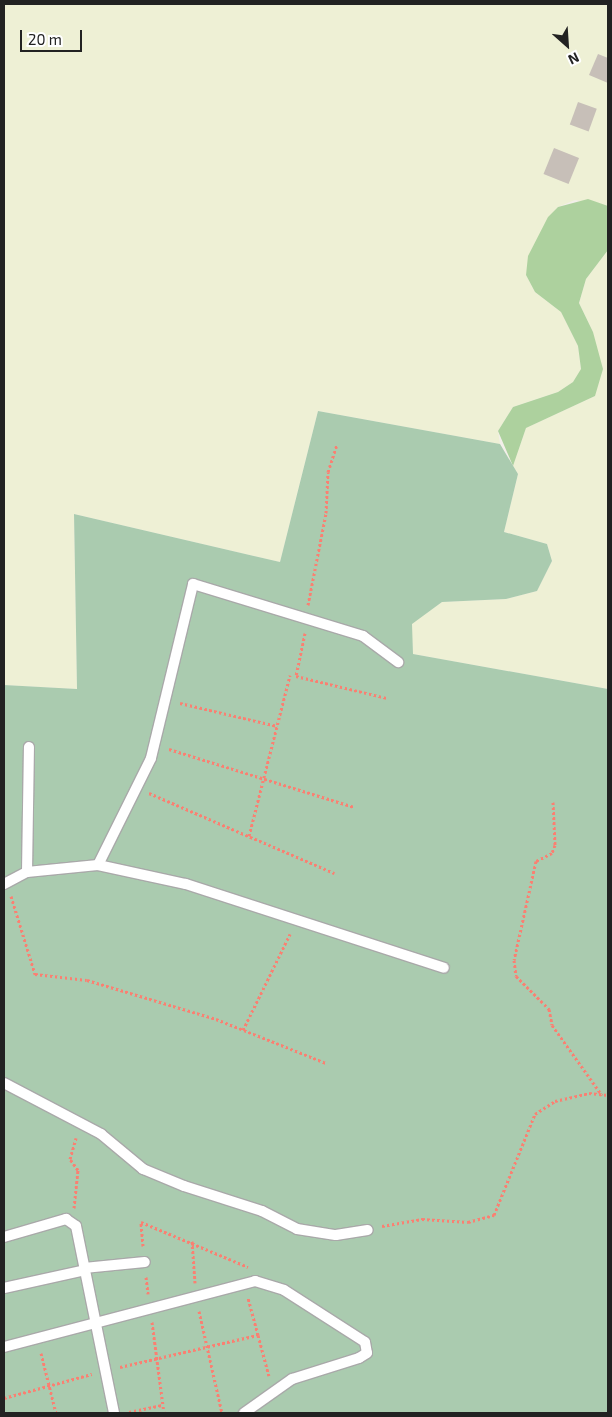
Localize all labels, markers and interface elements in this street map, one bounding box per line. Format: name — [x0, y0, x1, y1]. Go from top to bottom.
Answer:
scale bar — [22, 20, 85, 52]
north arrow — [542, 20, 592, 70]
text: 20 m — [28, 30, 62, 48]
text: N — [566, 49, 582, 69]

